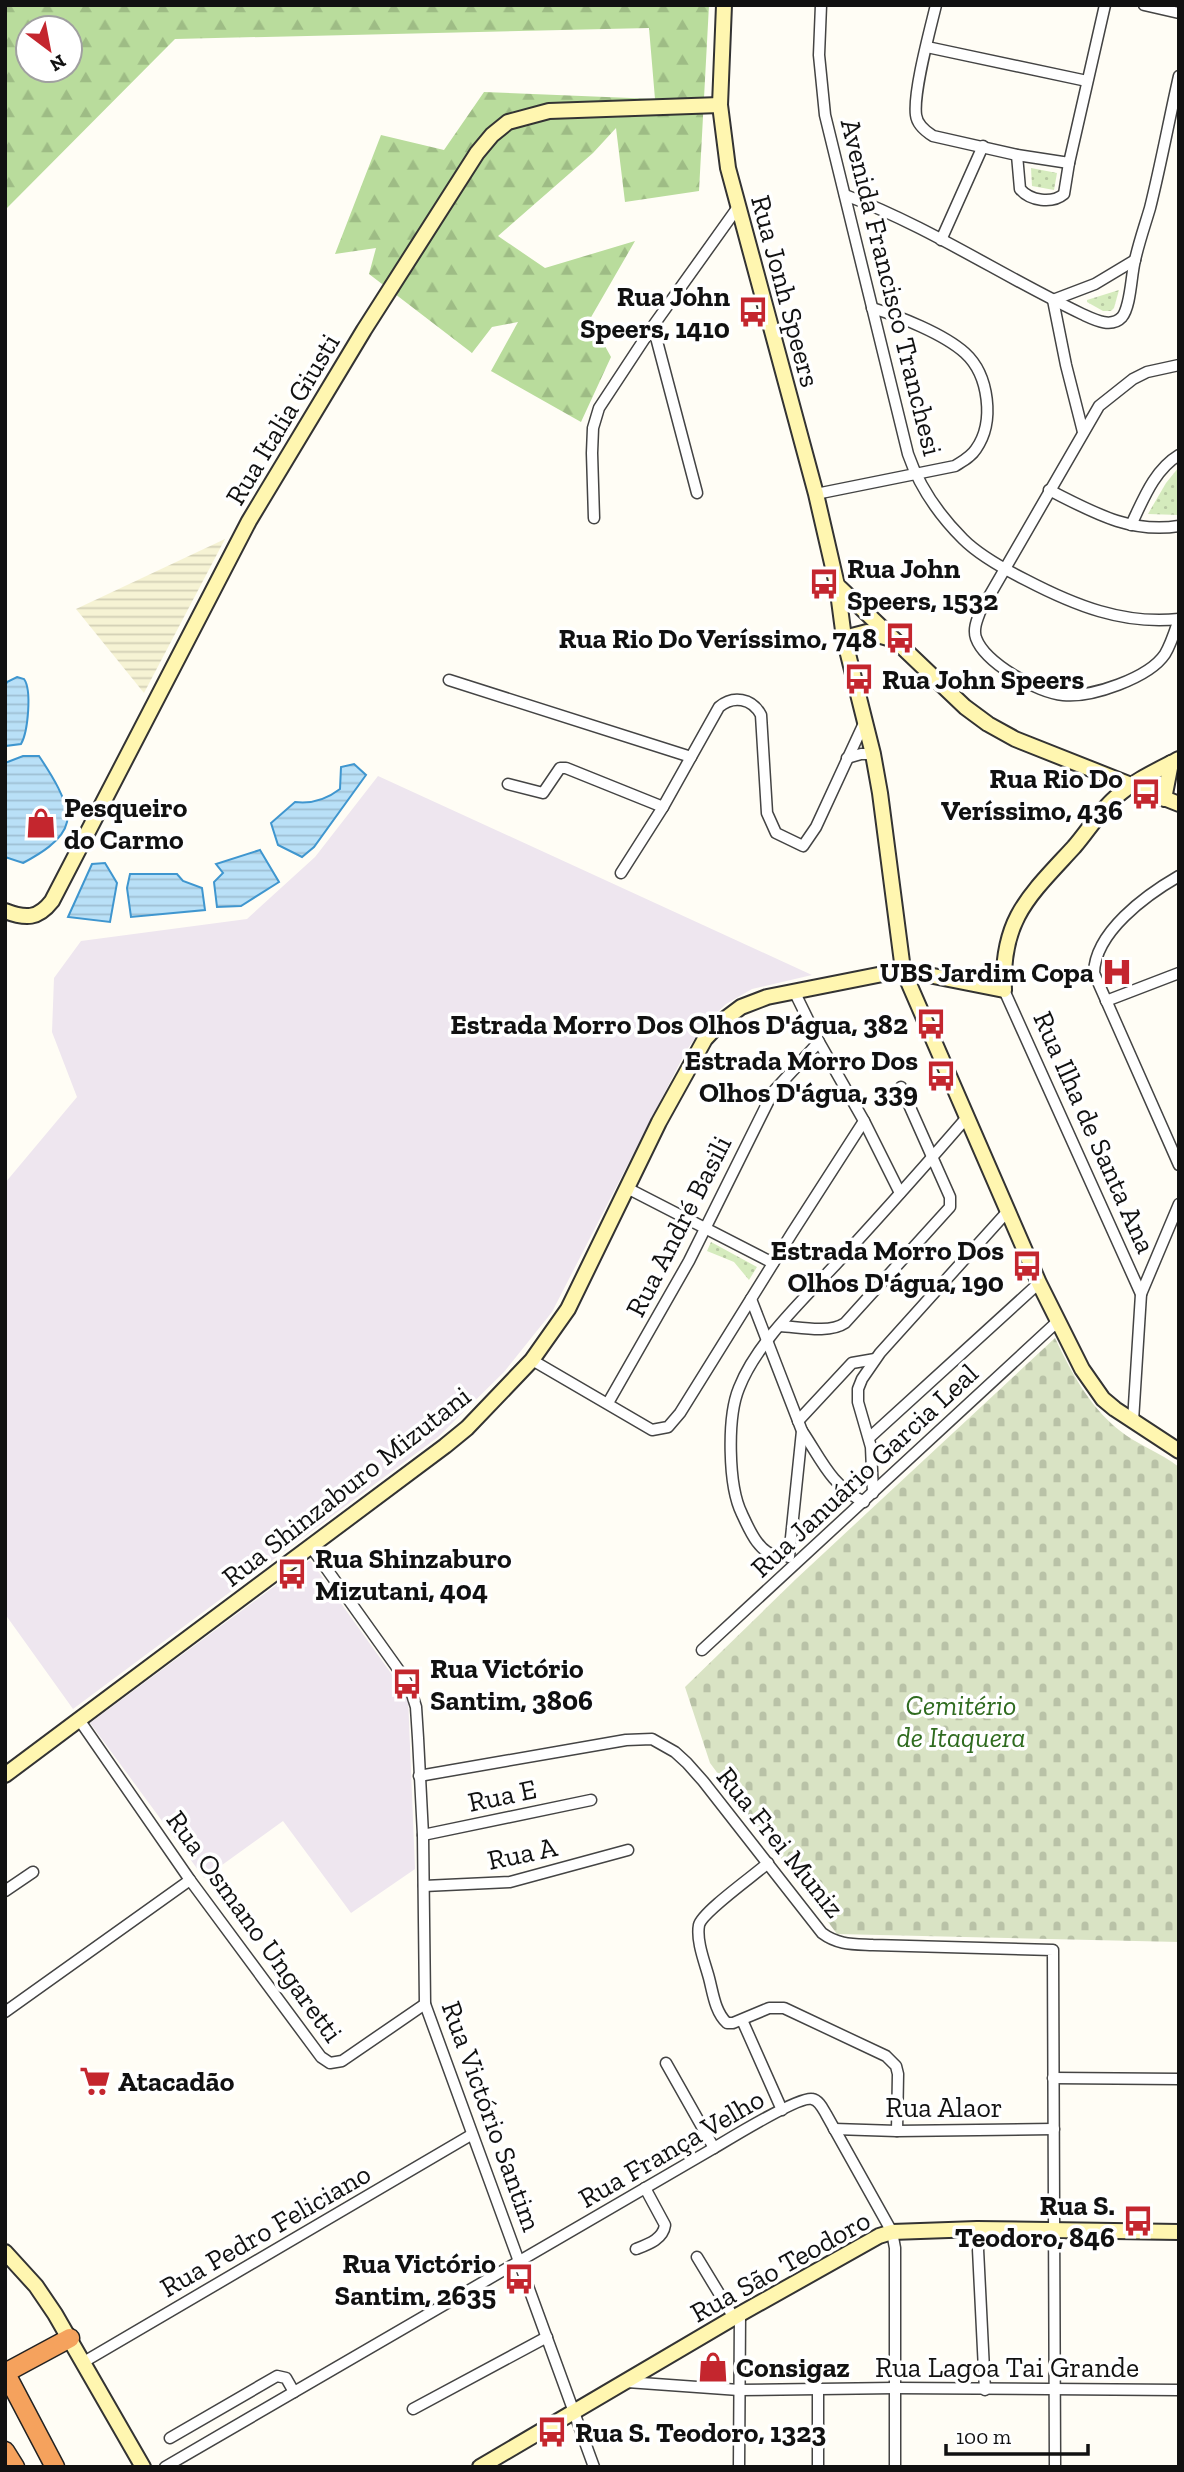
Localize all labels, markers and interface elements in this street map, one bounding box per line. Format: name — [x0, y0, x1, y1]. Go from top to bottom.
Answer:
north arrow — [14, 14, 84, 84]
text: N — [46, 49, 70, 77]
street label: Avenida Francisco Tranchesi — [834, 115, 949, 459]
street label: Rua Jonh Speers — [744, 192, 827, 391]
place label: Rua John Speers, 1410 — [580, 280, 730, 345]
bus stop icon: Rua John Speers, 1410 — [736, 295, 770, 329]
street label: Rua Italia Giusti — [218, 328, 347, 511]
place label: Rua John Speers, 1532 — [847, 552, 998, 617]
bus stop icon: Rua John Speers, 1532 — [807, 567, 841, 601]
bus stop icon: Rua Rio Do Veríssimo, 748 — [883, 621, 917, 655]
place label: Rua Rio Do Veríssimo, 748 — [558, 622, 877, 655]
bus stop icon: Rua John Speers — [842, 662, 876, 696]
place label: Rua John Speers — [882, 663, 1085, 696]
place label: Rua Rio Do Veríssimo, 436 — [941, 762, 1123, 827]
bus stop icon: Rua Rio Do Veríssimo, 436 — [1129, 777, 1163, 811]
place label: Pesqueiro do Carmo — [64, 791, 188, 856]
shop icon: Pesqueiro do Carmo — [24, 806, 58, 840]
hospital icon: UBS Jardim Copa — [1100, 955, 1134, 989]
place label: UBS Jardim Copa — [880, 956, 1094, 989]
street label: Rua Ilha de Santa Ana — [1026, 1006, 1163, 1259]
bus stop icon: Estrada Morro Dos Olhos D'água, 382 — [914, 1007, 948, 1041]
place label: Estrada Morro Dos Olhos D'água, 382 — [450, 1008, 908, 1041]
place label: Estrada Morro Dos Olhos D'água, 339 — [685, 1044, 918, 1109]
bus stop icon: Estrada Morro Dos Olhos D'água, 339 — [924, 1059, 958, 1093]
street label: Rua André Basili — [619, 1130, 738, 1322]
place label: Estrada Morro Dos Olhos D'água, 190 — [771, 1234, 1004, 1299]
bus stop icon: Estrada Morro Dos Olhos D'água, 190 — [1010, 1249, 1044, 1283]
street label: Rua Januário Garcia Leal — [744, 1357, 985, 1584]
street label: Rua Shinzaburo Mizutani — [216, 1379, 477, 1594]
place label: Rua Shinzaburo Mizutani, 404 — [315, 1542, 512, 1607]
bus stop icon: Rua Shinzaburo Mizutani, 404 — [275, 1557, 309, 1591]
place label: Rua Victório Santim, 3806 — [430, 1652, 593, 1717]
bus stop icon: Rua Victório Santim, 3806 — [390, 1667, 424, 1701]
park label: Cemitério de Itaquera — [896, 1689, 1026, 1754]
street label: Rua Frei Muniz — [710, 1760, 851, 1924]
street label: Rua E — [465, 1772, 539, 1819]
street label: Rua Osmano Ungaretti — [160, 1804, 350, 2049]
street label: Rua A — [484, 1830, 561, 1877]
street label: Rua Victório Santim — [435, 1997, 548, 2236]
supermarket icon: Atacadão — [78, 2064, 112, 2098]
place label: Atacadão — [118, 2065, 235, 2098]
street label: Rua França Velho — [573, 2082, 770, 2215]
street label: Rua Alaor — [885, 2091, 1003, 2124]
street label: Rua Pedro Feliciano — [154, 2157, 376, 2304]
place label: Rua S. Teodoro, 846 — [955, 2189, 1115, 2254]
street label: Rua São Teodoro — [685, 2203, 876, 2329]
bus stop icon: Rua S. Teodoro, 846 — [1121, 2204, 1155, 2238]
place label: Rua Victório Santim, 2635 — [335, 2247, 496, 2312]
bus stop icon: Rua Victório Santim, 2635 — [502, 2262, 536, 2296]
shop icon: Consigaz — [696, 2350, 730, 2384]
place label: Consigaz — [736, 2351, 850, 2384]
street label: Rua Lagoa Tai Grande — [875, 2351, 1139, 2384]
scale bar — [946, 2412, 1088, 2456]
bus stop icon: Rua S. Teodoro, 1323 — [535, 2415, 569, 2449]
place label: Rua S. Teodoro, 1323 — [575, 2416, 826, 2449]
text: 100 m — [956, 2424, 1011, 2449]

